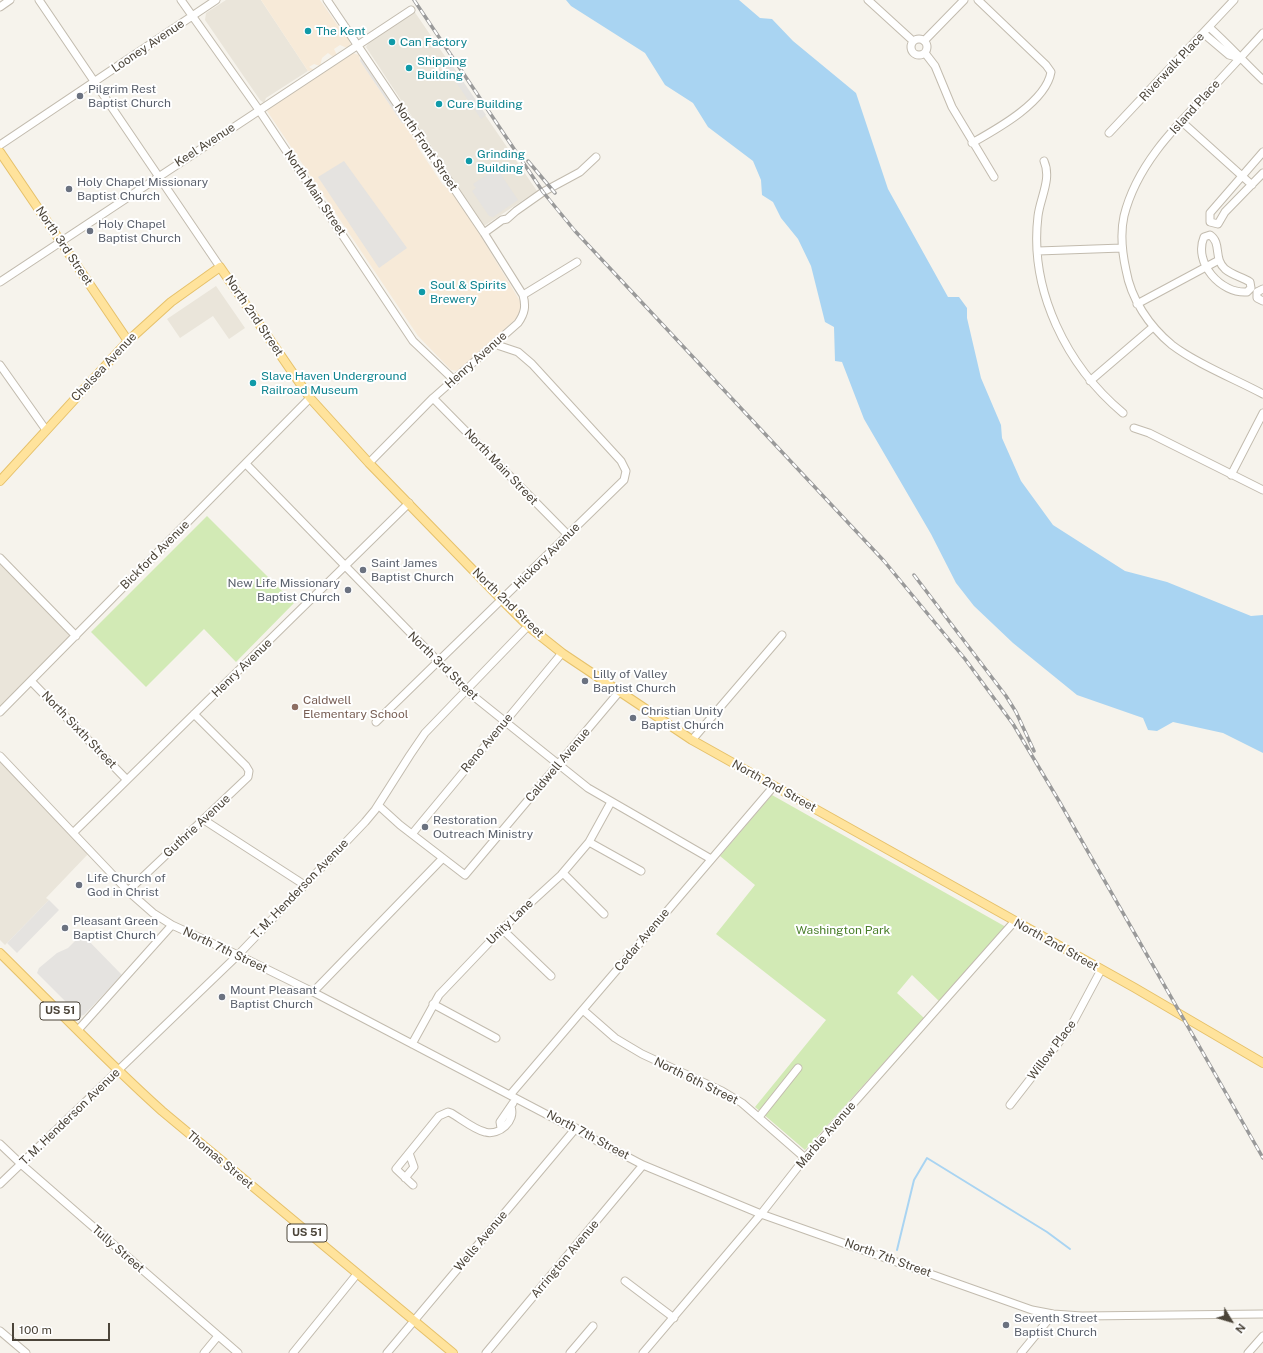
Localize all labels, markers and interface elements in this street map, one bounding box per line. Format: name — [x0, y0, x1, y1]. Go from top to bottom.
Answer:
street label: Looney Avenue — [109, 16, 187, 76]
place label: The Kent — [316, 24, 366, 38]
marker: The Kent — [303, 26, 313, 36]
street label: Riverwalk Place — [1136, 30, 1208, 104]
place label: Can Factory — [400, 35, 467, 49]
marker: Can Factory — [387, 37, 397, 47]
place label: Shipping Building — [417, 54, 467, 82]
marker: Shipping Building — [404, 63, 414, 73]
street label: Island Place — [1167, 77, 1223, 137]
place label: Pilgrim Rest Baptist Church — [88, 82, 171, 110]
marker: Pilgrim Rest Baptist Church — [75, 91, 85, 101]
place label: Cure Building — [447, 97, 523, 111]
marker: Cure Building — [434, 99, 444, 109]
street label: North Front Street — [391, 100, 461, 194]
street label: Keel Avenue — [172, 120, 238, 170]
place label: Grinding Building — [477, 147, 525, 175]
street label: North Main Street — [281, 148, 349, 238]
marker: Grinding Building — [464, 156, 474, 166]
place label: Holy Chapel Missionary Baptist Church — [77, 175, 208, 203]
marker: Holy Chapel Missionary Baptist Church — [64, 184, 74, 194]
street label: North 3rd Street — [32, 204, 96, 288]
place label: Holy Chapel Baptist Church — [98, 217, 181, 245]
marker: Holy Chapel Baptist Church — [85, 226, 95, 236]
street label: North 2nd Street — [222, 273, 286, 359]
place label: Soul & Spirits Brewery — [430, 278, 506, 306]
marker: Soul & Spirits Brewery — [417, 287, 427, 297]
street label: Henry Avenue — [442, 328, 510, 392]
street label: Chelsea Avenue — [68, 330, 140, 404]
place label: Slave Haven Underground Railroad Museum — [261, 369, 407, 397]
marker: Slave Haven Underground Railroad Museum — [248, 378, 258, 388]
street label: North Main Street — [461, 426, 541, 508]
street label: Bickford Avenue — [117, 517, 193, 593]
street label: Hickory Avenue — [511, 520, 583, 592]
place label: Saint James Baptist Church — [371, 556, 454, 584]
marker: Saint James Baptist Church — [358, 565, 368, 575]
street label: North 2nd Street — [469, 565, 547, 641]
place label: New Life Missionary Baptist Church — [227, 576, 340, 604]
marker: New Life Missionary Baptist Church — [343, 585, 353, 595]
street label: North 3rd Street — [405, 629, 481, 703]
street label: Henry Avenue — [209, 636, 275, 700]
place label: Lilly of Valley Baptist Church — [593, 667, 676, 695]
marker: Lilly of Valley Baptist Church — [580, 676, 590, 686]
street label: North Sixth Street — [38, 688, 120, 772]
place label: Caldwell Elementary School — [303, 693, 408, 721]
marker: Caldwell Elementary School — [290, 702, 300, 712]
place label: Christian Unity Baptist Church — [641, 704, 724, 732]
street label: Reno Avenue — [458, 711, 516, 775]
marker: Christian Unity Baptist Church — [628, 713, 638, 723]
street label: Caldwell Avenue — [523, 725, 593, 805]
street label: North 2nd Street — [729, 757, 819, 815]
street label: Guthrie Avenue — [161, 791, 233, 861]
place label: Restoration Outreach Ministry — [433, 813, 533, 841]
marker: Restoration Outreach Ministry — [420, 822, 430, 832]
street label: T. M. Henderson Avenue — [248, 836, 352, 942]
place label: Life Church of God in Christ — [87, 871, 166, 899]
marker: Life Church of God in Christ — [74, 880, 84, 890]
street label: Unity Lane — [484, 896, 536, 948]
street label: Cedar Avenue — [612, 906, 672, 974]
place label: Pleasant Green Baptist Church — [73, 914, 158, 942]
street label: North 2nd Street — [1011, 916, 1101, 974]
marker: Pleasant Green Baptist Church — [60, 923, 70, 933]
park label: Washington Park — [796, 923, 890, 937]
street label: North 7th Street — [180, 924, 270, 976]
place label: Mount Pleasant Baptist Church — [230, 983, 317, 1011]
marker: Mount Pleasant Baptist Church — [217, 992, 227, 1002]
road number: US 51 — [40, 1002, 80, 1020]
street label: Willow Place — [1025, 1017, 1079, 1083]
street label: North 6th Street — [652, 1054, 740, 1108]
street label: T. M. Henderson Avenue — [17, 1065, 123, 1169]
street label: Marble Avenue — [793, 1099, 859, 1171]
street label: North 7th Street — [544, 1107, 632, 1163]
street label: Thomas Street — [184, 1128, 256, 1192]
street label: Wells Avenue — [451, 1208, 511, 1274]
street label: Arrington Avenue — [528, 1217, 602, 1301]
street label: Tully Street — [89, 1222, 147, 1276]
road number: US 51 — [287, 1224, 327, 1242]
street label: North 7th Street — [843, 1236, 933, 1280]
north arrow — [1211, 1301, 1251, 1341]
place label: Seventh Street Baptist Church — [1014, 1311, 1098, 1339]
scale bar — [14, 1315, 112, 1341]
marker: Seventh Street Baptist Church — [1001, 1320, 1011, 1330]
text: N — [1233, 1321, 1248, 1335]
text: 100 m — [19, 1323, 52, 1337]

